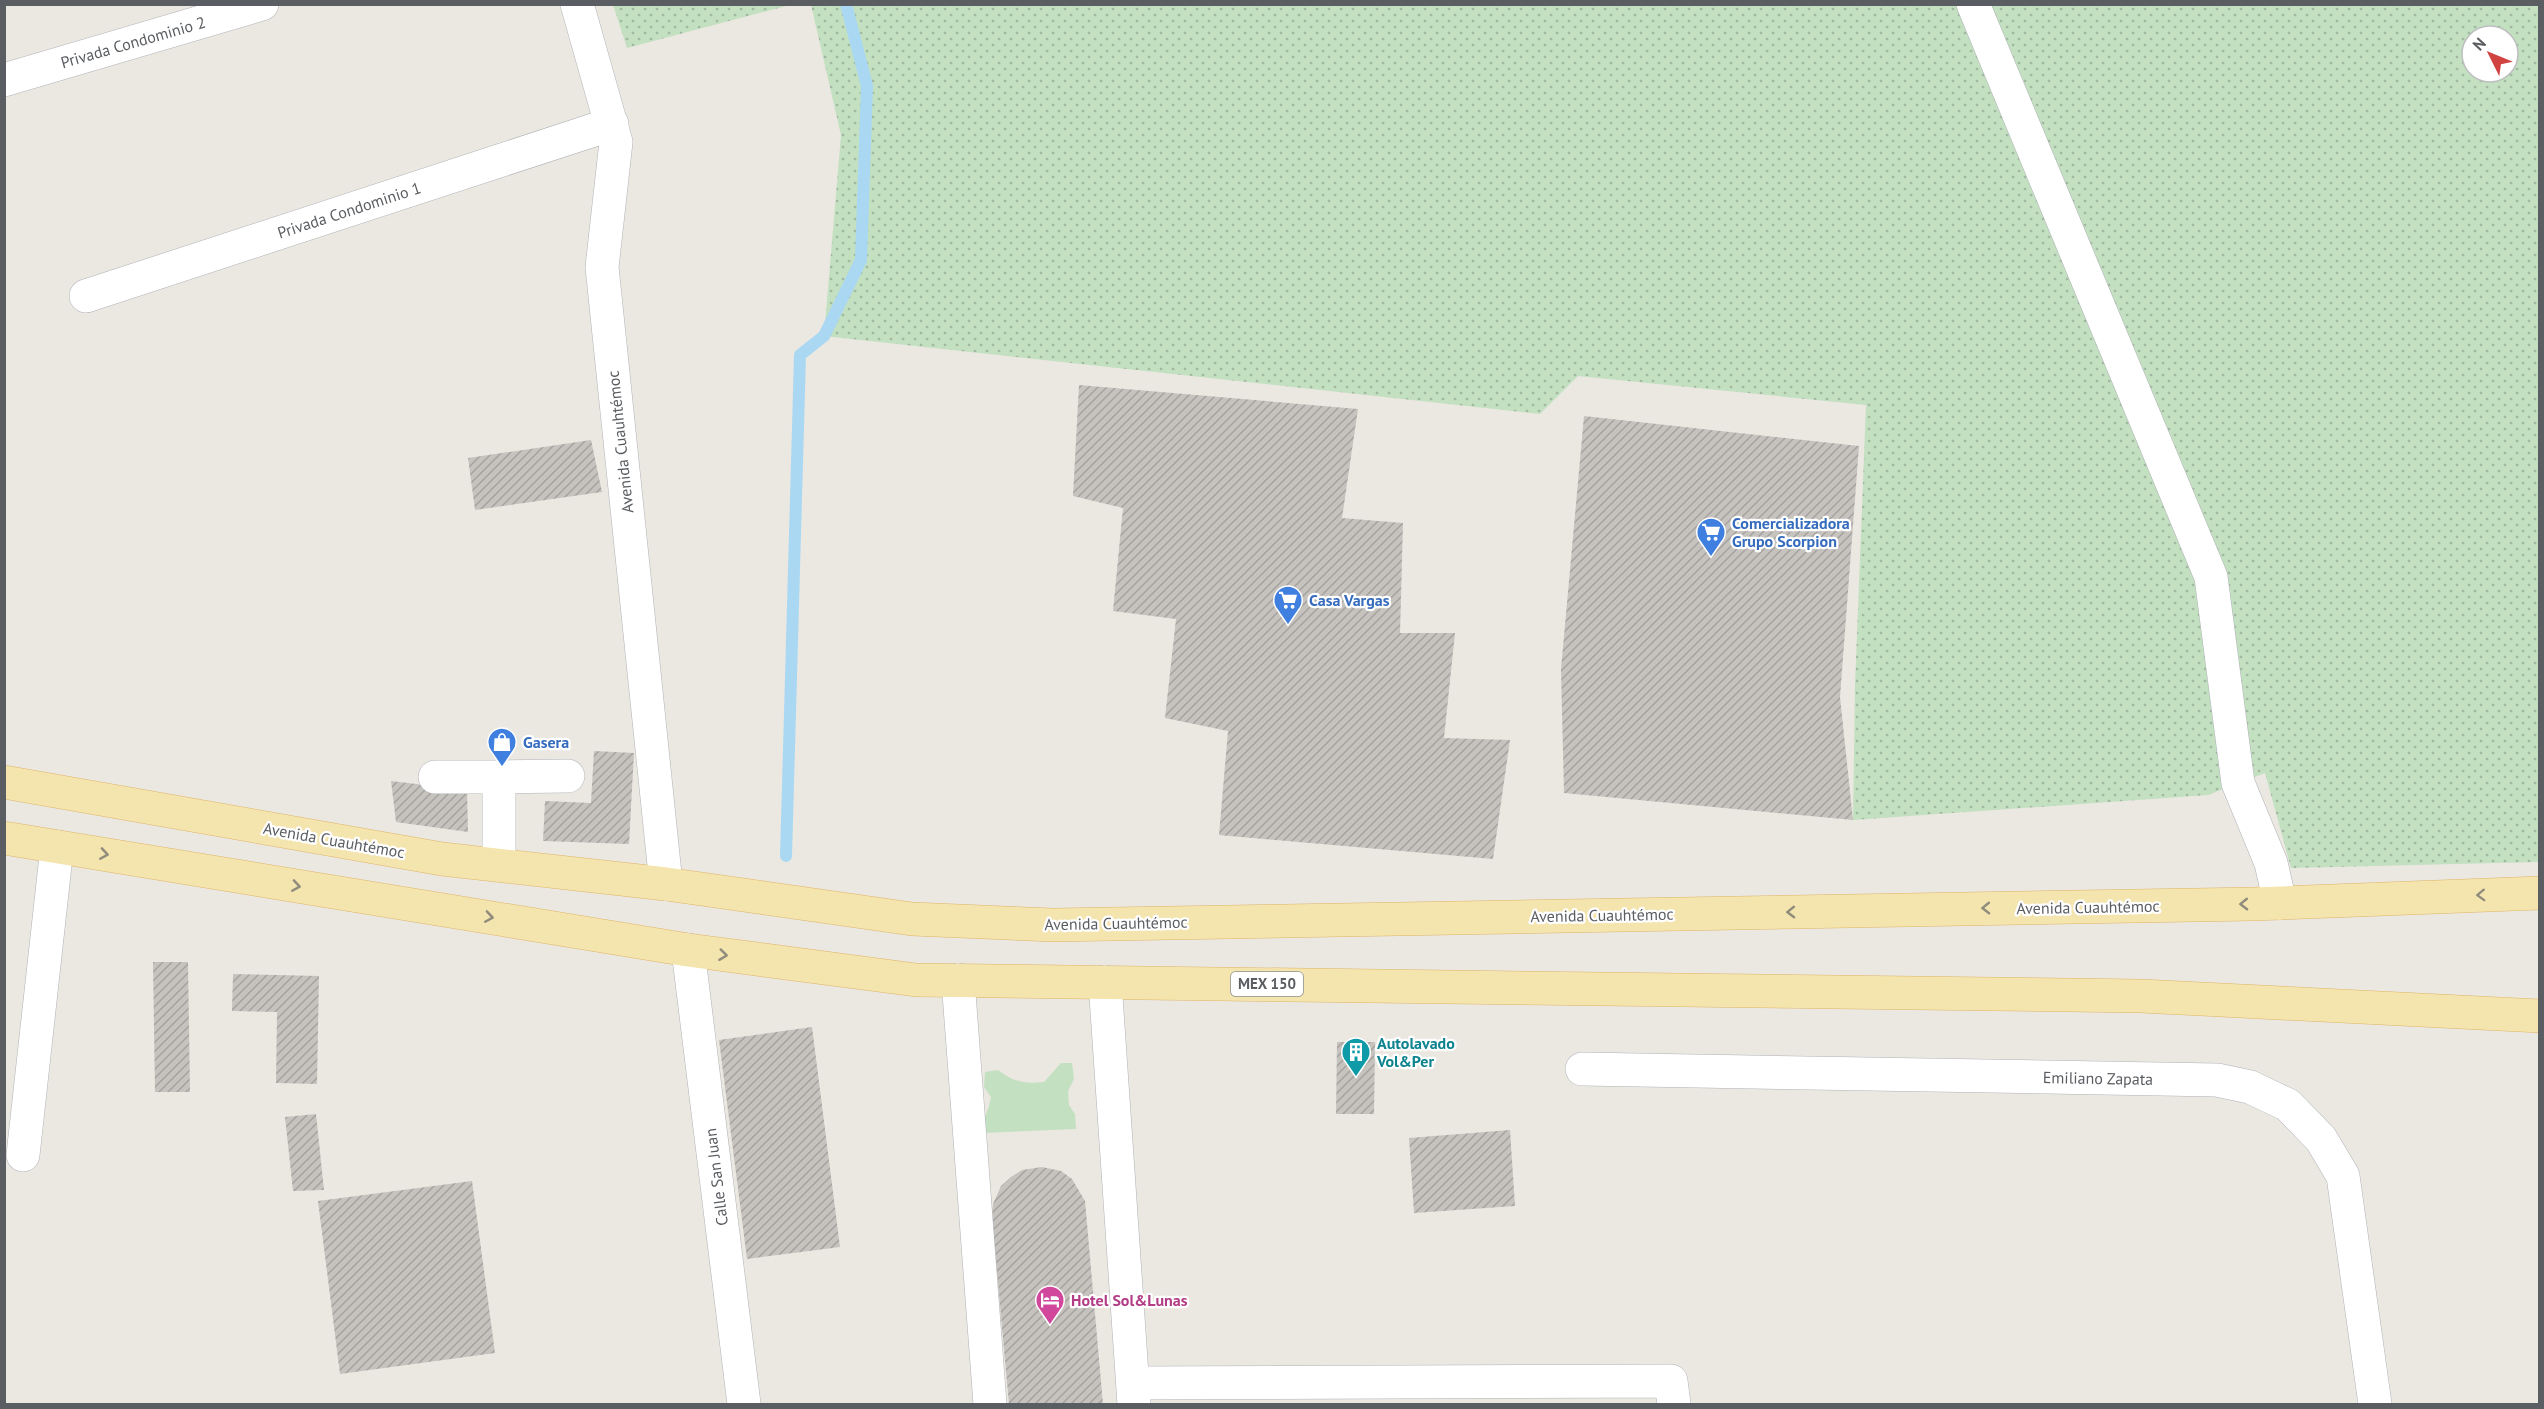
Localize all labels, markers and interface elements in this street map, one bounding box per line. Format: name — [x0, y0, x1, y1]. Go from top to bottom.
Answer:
street label: Privada Condominio 2 — [58, 12, 208, 72]
north arrow — [2460, 24, 2520, 84]
text: N — [2468, 33, 2490, 54]
street label: Privada Condominio 1 — [275, 177, 423, 243]
street label: Avenida Cuauhtémoc — [603, 370, 637, 514]
place label: Comercializadora Grupo Scorpion — [1732, 513, 1850, 551]
supermarket icon: Comercializadora Grupo Scorpion — [1695, 516, 1727, 558]
supermarket icon: Casa Vargas — [1272, 584, 1304, 626]
place label: Casa Vargas — [1309, 590, 1390, 610]
shop icon: Gasera — [486, 726, 518, 768]
place label: Gasera — [523, 732, 569, 752]
street label: Avenida Cuauhtémoc — [262, 818, 406, 862]
one-way arrow — [99, 848, 108, 860]
one-way arrow — [291, 879, 301, 892]
one-way arrow — [2477, 889, 2486, 902]
street label: Avenida Cuauhtémoc — [2016, 896, 2160, 918]
one-way arrow — [2240, 898, 2249, 910]
one-way arrow — [1982, 902, 1991, 914]
street label: Avenida Cuauhtémoc — [1530, 904, 1674, 926]
one-way arrow — [1787, 906, 1796, 918]
one-way arrow — [484, 911, 493, 923]
street label: Avenida Cuauhtémoc — [1044, 912, 1188, 934]
one-way arrow — [718, 948, 727, 960]
road number: MEX 150 — [1231, 972, 1303, 996]
place label: Autolavado Vol&Per — [1376, 1033, 1455, 1071]
building icon: Autolavado Vol&Per — [1340, 1036, 1372, 1078]
street label: Emiliano Zapata — [2043, 1067, 2153, 1089]
street label: Calle San Juan — [700, 1127, 732, 1227]
hotel icon: Hotel Sol&Lunas — [1034, 1284, 1066, 1326]
place label: Hotel Sol&Lunas — [1071, 1290, 1188, 1310]

